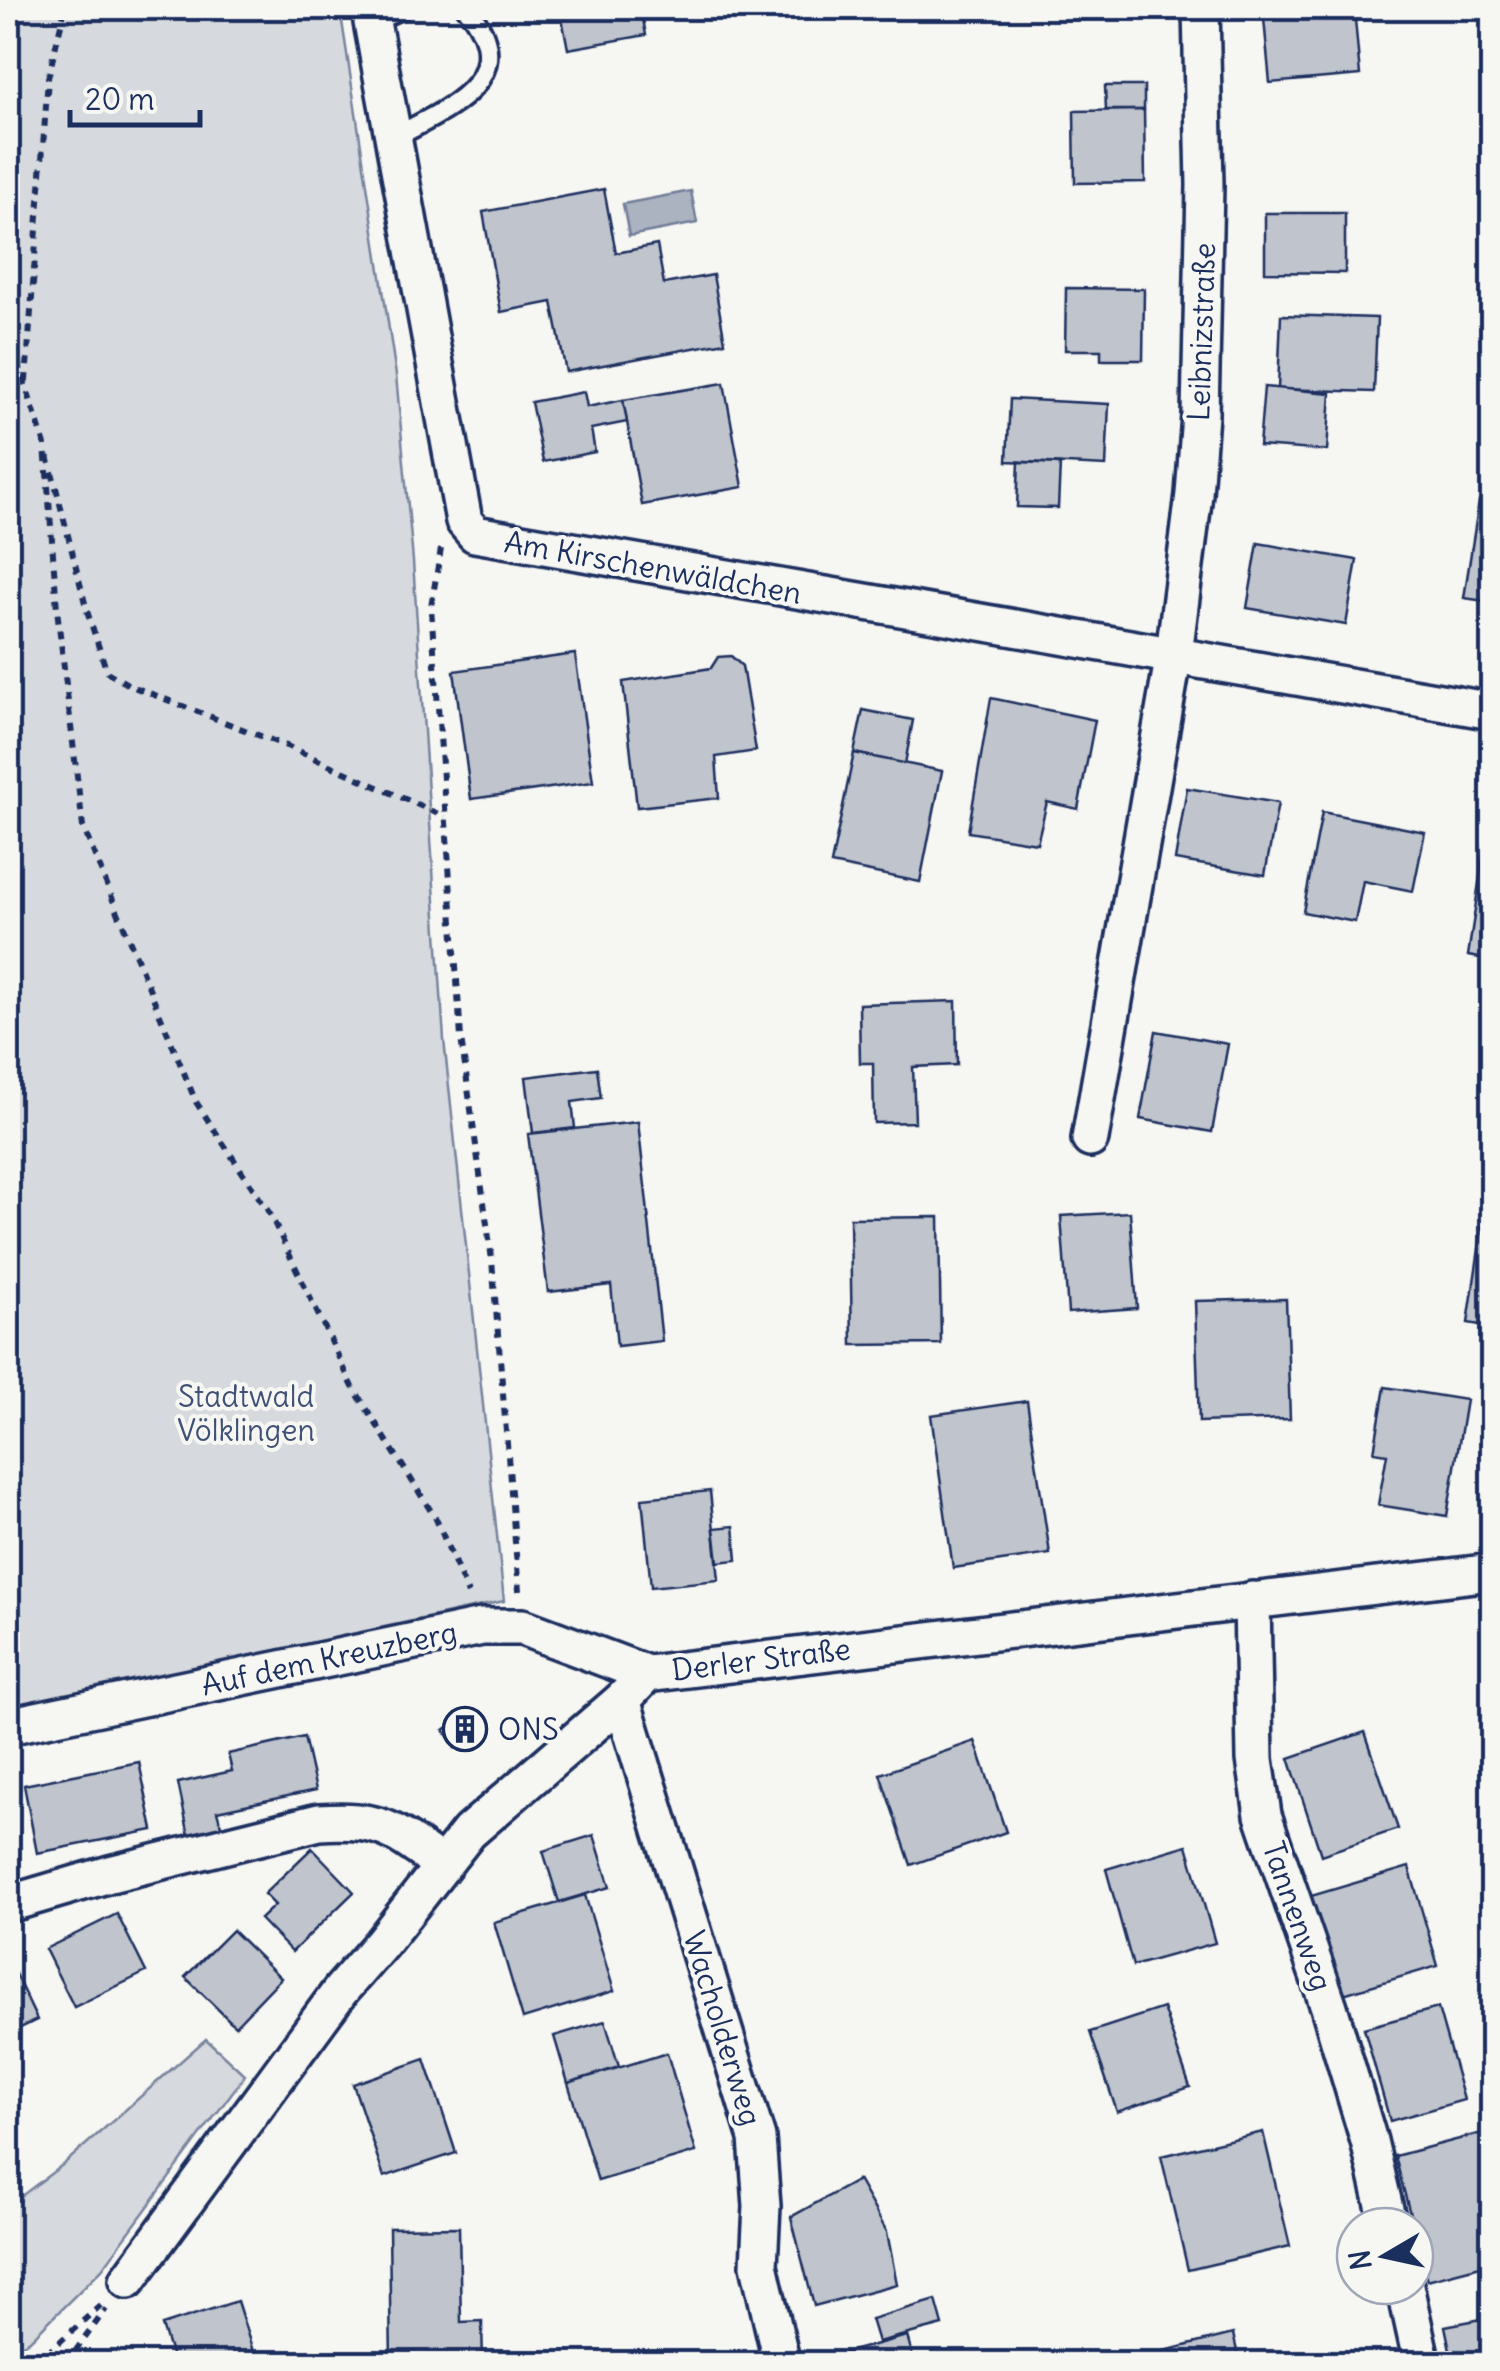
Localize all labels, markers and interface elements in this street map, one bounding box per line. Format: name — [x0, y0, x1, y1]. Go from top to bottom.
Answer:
scale bar — [70, 65, 200, 127]
text: 20 m — [85, 80, 155, 118]
street label: Leibnizstraße — [1179, 242, 1223, 422]
street label: Am Kirschenwäldchen — [502, 522, 804, 612]
park label: Stadtwald Völklingen — [177, 1377, 315, 1449]
street label: Auf dem Kreuzberg — [198, 1612, 460, 1704]
street label: Derler Straße — [669, 1629, 853, 1689]
building icon: ONS — [442, 1706, 488, 1752]
place label: ONS — [498, 1710, 559, 1748]
street label: Tannenweg — [1255, 1836, 1341, 1996]
street label: Wacholderweg — [675, 1926, 771, 2130]
north arrow — [1335, 2206, 1435, 2306]
text: N — [1341, 2248, 1380, 2272]

